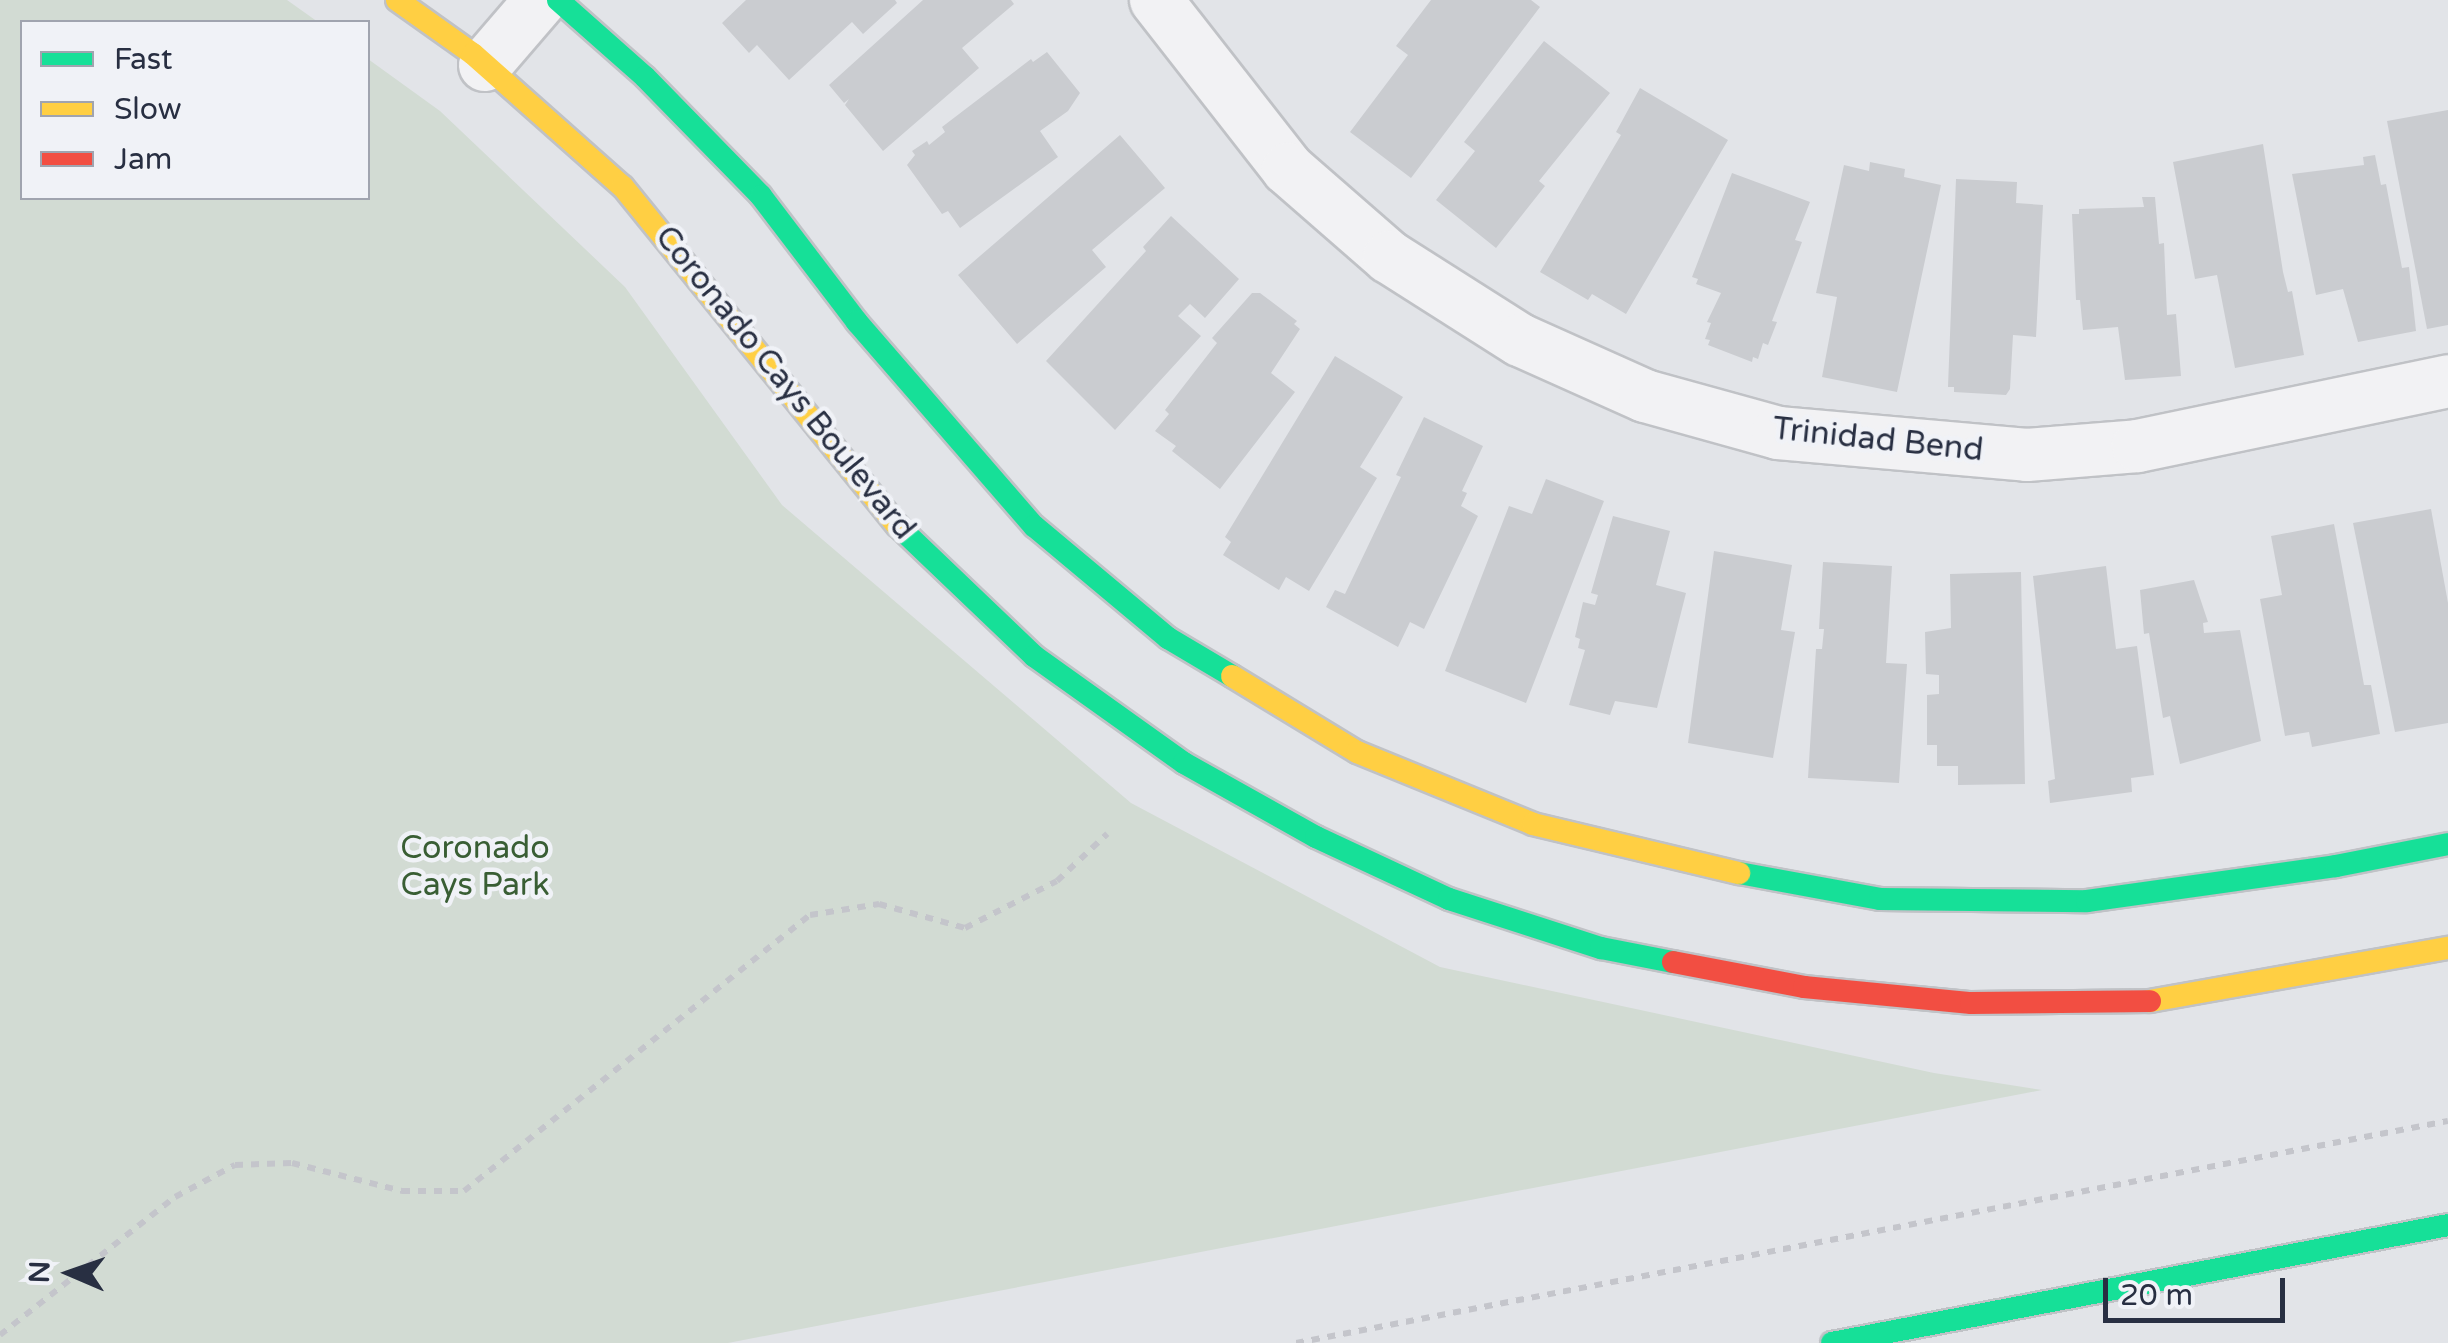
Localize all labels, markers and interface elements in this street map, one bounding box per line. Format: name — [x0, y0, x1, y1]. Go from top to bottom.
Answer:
legend — [20, 20, 370, 200]
text: Fast — [114, 41, 173, 78]
text: Slow — [114, 91, 182, 128]
text: Jam — [114, 141, 172, 178]
street label: Coronado Cays Boulevard — [647, 218, 923, 548]
street label: Trinidad Bend — [1771, 410, 1985, 470]
park label: Coronado Cays Park — [400, 830, 550, 905]
north arrow — [20, 1223, 120, 1323]
scale bar — [2108, 1258, 2290, 1320]
text: N — [23, 1260, 57, 1284]
text: 20 m — [2120, 1277, 2193, 1314]

